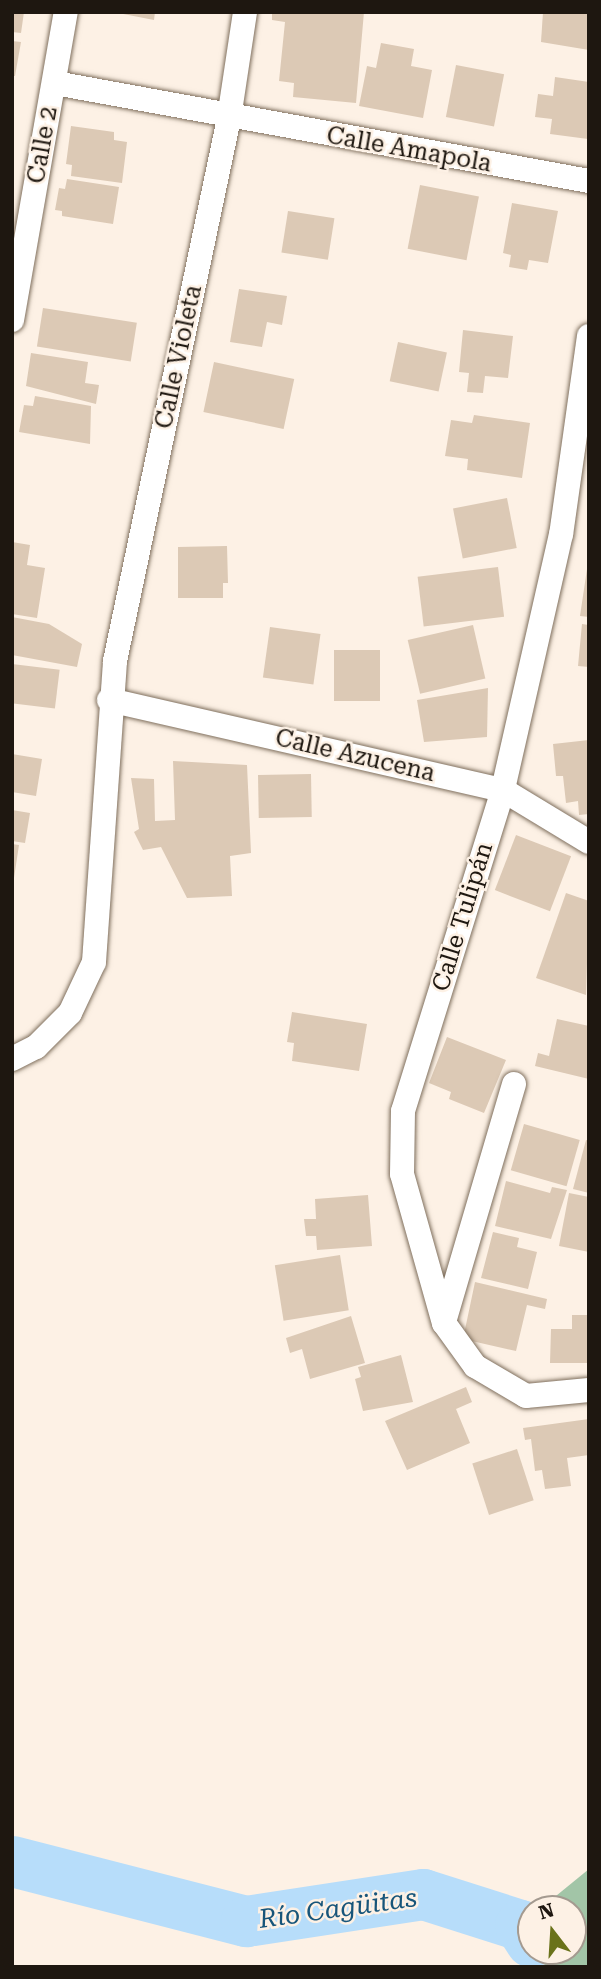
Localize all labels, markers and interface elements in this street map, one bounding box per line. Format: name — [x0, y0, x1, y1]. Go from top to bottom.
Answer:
street label: Calle 2 — [22, 104, 64, 186]
street label: Calle Amapola — [324, 121, 494, 179]
street label: Calle Violeta — [150, 283, 208, 431]
street label: Calle Azucena — [273, 724, 437, 788]
street label: Calle Tulipán — [427, 839, 499, 995]
water label: Río Cagüitas — [257, 1882, 419, 1936]
north arrow — [517, 1895, 587, 1965]
text: N — [536, 1898, 557, 1924]

